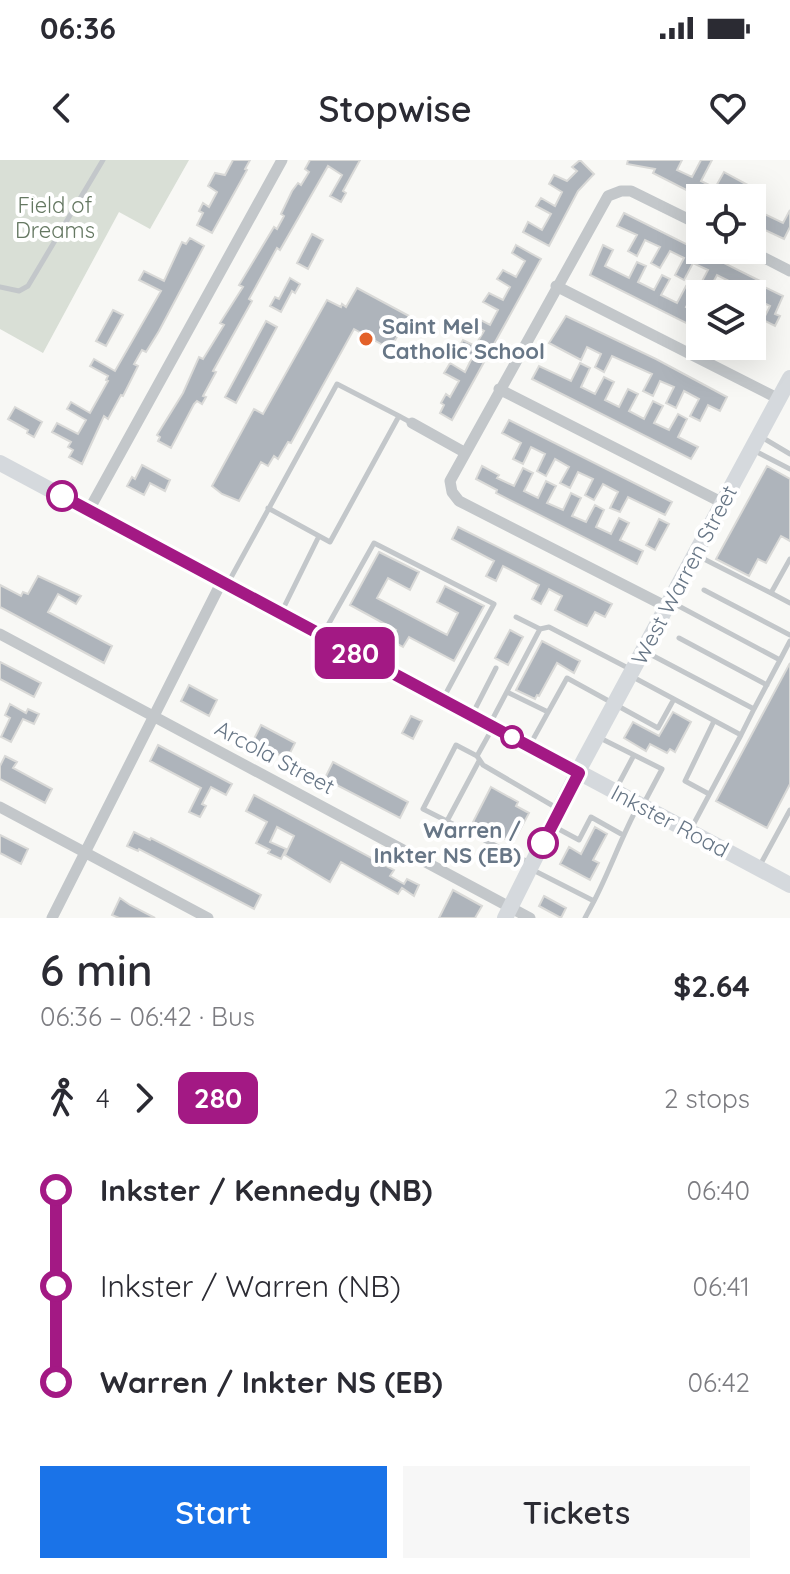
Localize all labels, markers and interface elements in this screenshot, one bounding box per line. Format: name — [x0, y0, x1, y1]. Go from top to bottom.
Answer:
text: 06:36 — [40, 9, 116, 47]
icon: back — [40, 86, 84, 130]
text: Stopwise — [318, 86, 472, 131]
icon: heart — [706, 86, 750, 130]
map controls — [686, 184, 766, 360]
button: locate — [686, 184, 766, 264]
park label: Field of Dreams — [15, 191, 95, 244]
button: layers — [686, 280, 766, 360]
place label: Saint Mel Catholic School — [382, 312, 545, 365]
marker: Saint Mel Catholic School — [357, 330, 375, 348]
street label: West Warren Street — [625, 480, 743, 670]
unlabelled marker — [47, 481, 77, 511]
line badge: 280 — [309, 627, 401, 679]
text: 280 — [331, 635, 379, 670]
street label: Arcola Street — [210, 714, 340, 800]
unlabelled marker — [501, 726, 523, 748]
street label: Inkster Road — [606, 778, 734, 864]
place label: Warren / Inkter NS (EB) — [374, 816, 521, 869]
marker: Warren / Inkter NS (EB) — [528, 828, 558, 858]
text: 6 min — [40, 942, 153, 997]
text: $2.64 — [673, 967, 750, 1005]
text: 06:36 – 06:42 · Bus — [40, 1000, 255, 1033]
icon: walk — [40, 1076, 84, 1120]
icon: forward — [122, 1076, 166, 1120]
text: 280 — [194, 1080, 242, 1115]
text: 4 — [96, 1082, 110, 1115]
text: 2 stops — [664, 1082, 750, 1115]
text: Inkster / Kennedy (NB) — [100, 1171, 432, 1209]
text: 06:40 — [687, 1174, 750, 1207]
text: Inkster / Warren (NB) — [100, 1267, 401, 1305]
text: 06:41 — [693, 1270, 750, 1303]
text: Warren / Inkter NS (EB) — [100, 1363, 443, 1401]
text: 06:42 — [688, 1366, 750, 1399]
button: Start — [40, 1466, 387, 1558]
button: Tickets — [403, 1466, 750, 1558]

